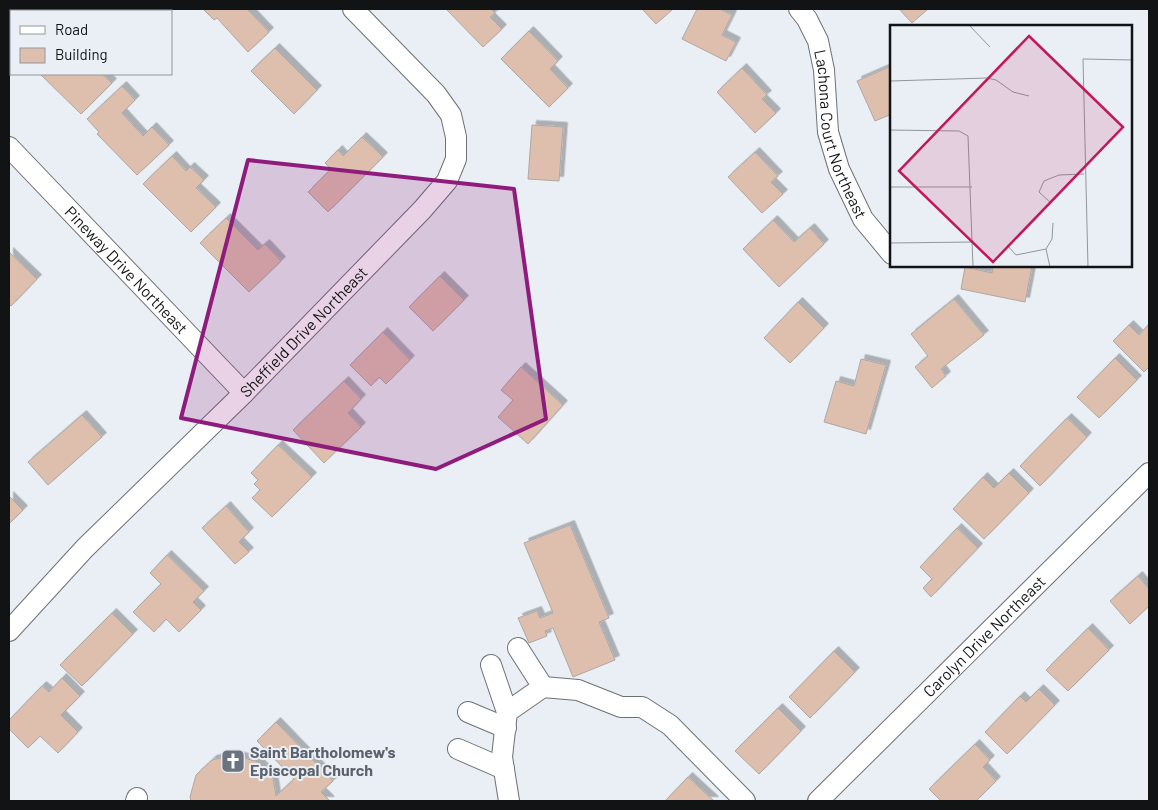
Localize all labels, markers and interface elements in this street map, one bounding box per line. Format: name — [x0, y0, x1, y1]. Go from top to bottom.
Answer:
legend — [10, 10, 172, 75]
text: Road — [55, 20, 88, 38]
inset map — [890, 25, 1133, 268]
text: Building — [55, 45, 108, 63]
street label: Lachona Court Northeast — [811, 48, 871, 221]
street label: Pineway Drive Northeast — [61, 202, 192, 337]
street label: Sheffield Drive Northeast — [236, 262, 371, 401]
street label: Carolyn Drive Northeast — [919, 571, 1049, 700]
place label: Saint Bartholomew's Episcopal Church — [250, 742, 396, 779]
church icon: Saint Bartholomew's Episcopal Church — [220, 748, 246, 774]

